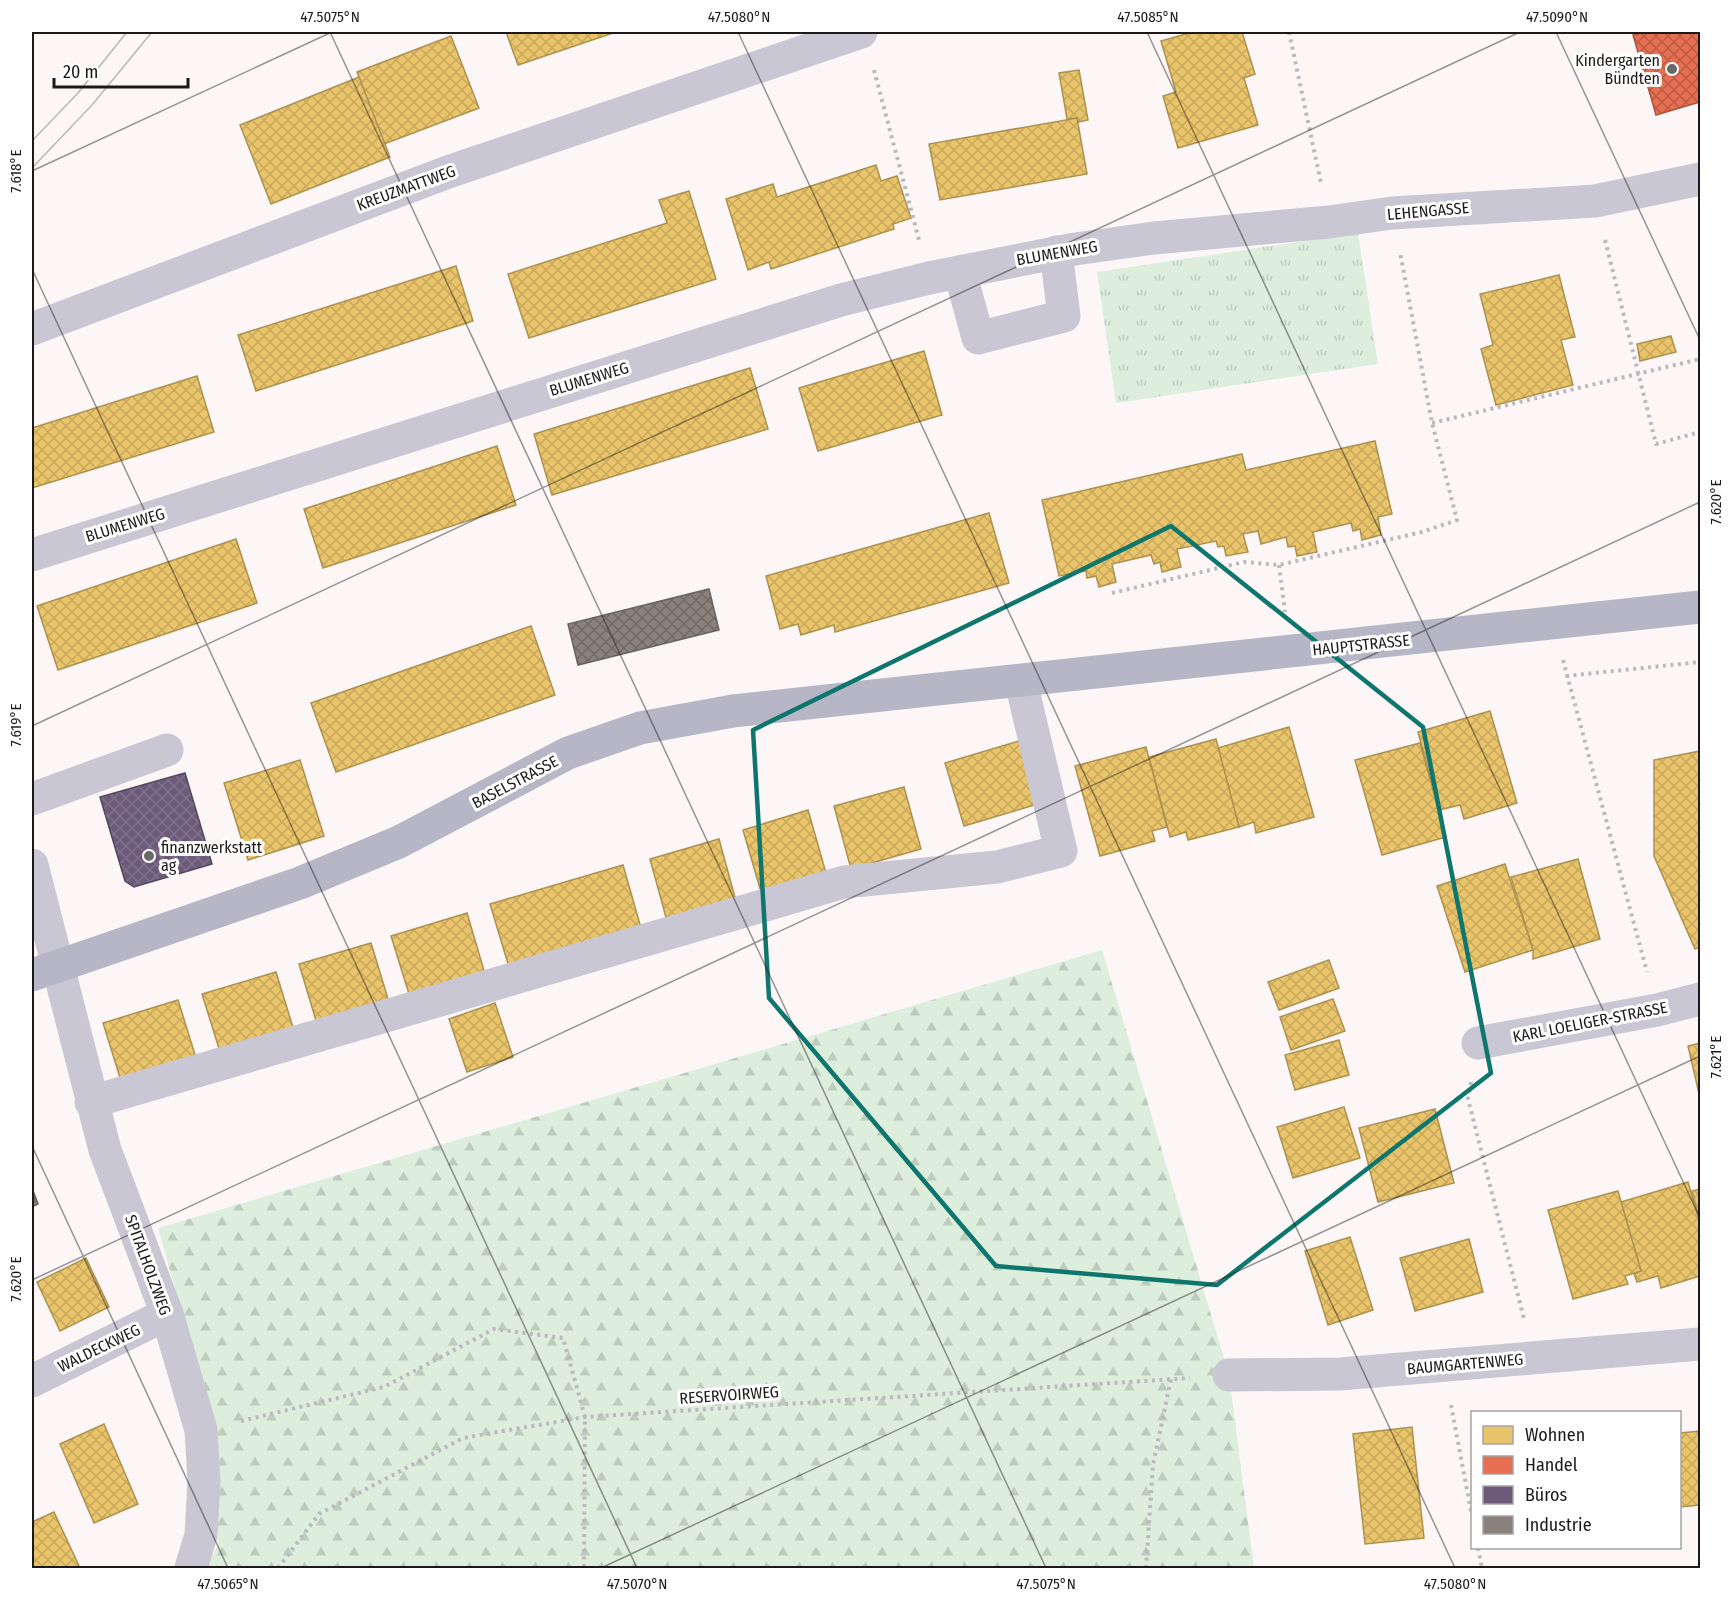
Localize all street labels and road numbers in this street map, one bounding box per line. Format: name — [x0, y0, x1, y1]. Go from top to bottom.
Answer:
street label: KREUZMATTWEG — [354, 161, 458, 215]
street label: LEHENGASSE — [1386, 198, 1470, 224]
street label: BLUMENWEG — [1015, 237, 1099, 269]
street label: BLUMENWEG — [547, 358, 631, 400]
street label: BLUMENWEG — [83, 504, 167, 546]
street label: HAUPTSTRASSE — [1311, 630, 1411, 660]
street label: BASELSTRASSE — [469, 751, 561, 813]
street label: KARL LOELIGER-STRASSE — [1511, 998, 1669, 1046]
street label: SPITALHOLZWEG — [121, 1212, 175, 1318]
street label: WALDECKWEG — [55, 1320, 143, 1376]
street label: BAUMGARTENWEG — [1406, 1349, 1524, 1379]
street label: RESERVOIRWEG — [679, 1382, 779, 1408]

